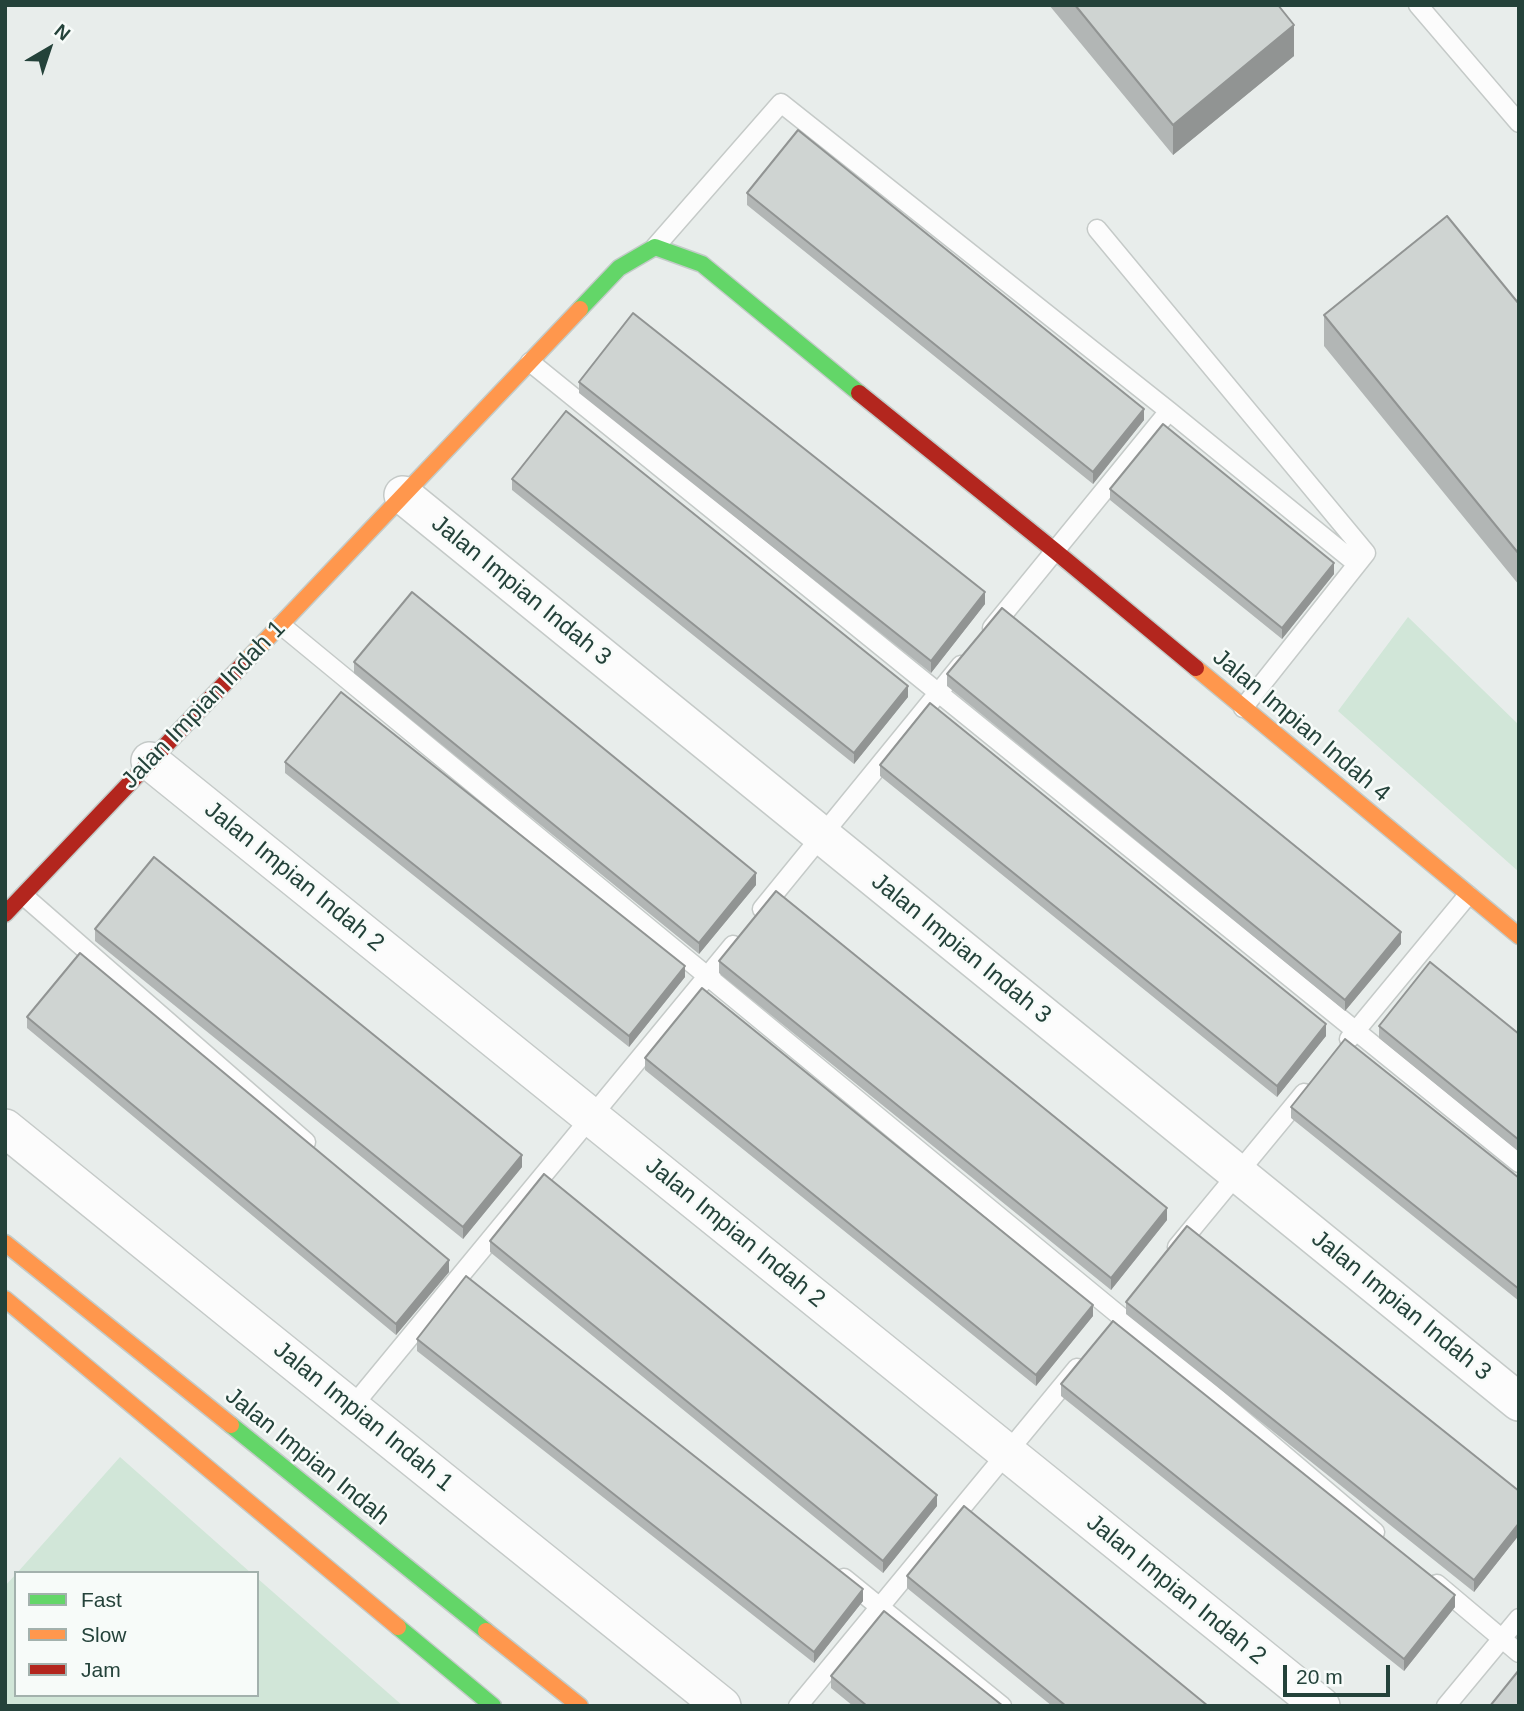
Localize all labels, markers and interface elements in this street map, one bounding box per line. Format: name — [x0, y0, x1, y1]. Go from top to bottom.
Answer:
north arrow — [14, 14, 84, 84]
text: N — [51, 20, 74, 45]
street label: Jalan Impian Indah 3 — [425, 510, 617, 672]
street label: Jalan Impian Indah 1 — [116, 615, 292, 795]
street label: Jalan Impian Indah 4 — [1206, 643, 1396, 809]
street label: Jalan Impian Indah 2 — [198, 796, 390, 958]
street label: Jalan Impian Indah 3 — [865, 868, 1057, 1030]
street label: Jalan Impian Indah 2 — [639, 1152, 831, 1314]
street label: Jalan Impian Indah 3 — [1305, 1225, 1497, 1387]
street label: Jalan Impian Indah 1 — [267, 1336, 459, 1498]
street label: Jalan Impian Indah — [219, 1382, 395, 1532]
street label: Jalan Impian Indah 2 — [1080, 1509, 1272, 1671]
legend — [14, 1571, 259, 1697]
text: Fast — [81, 1588, 122, 1611]
text: Slow — [81, 1623, 127, 1646]
scale bar — [1286, 1652, 1393, 1696]
text: Jam — [81, 1658, 121, 1681]
text: 20 m — [1296, 1665, 1343, 1688]

